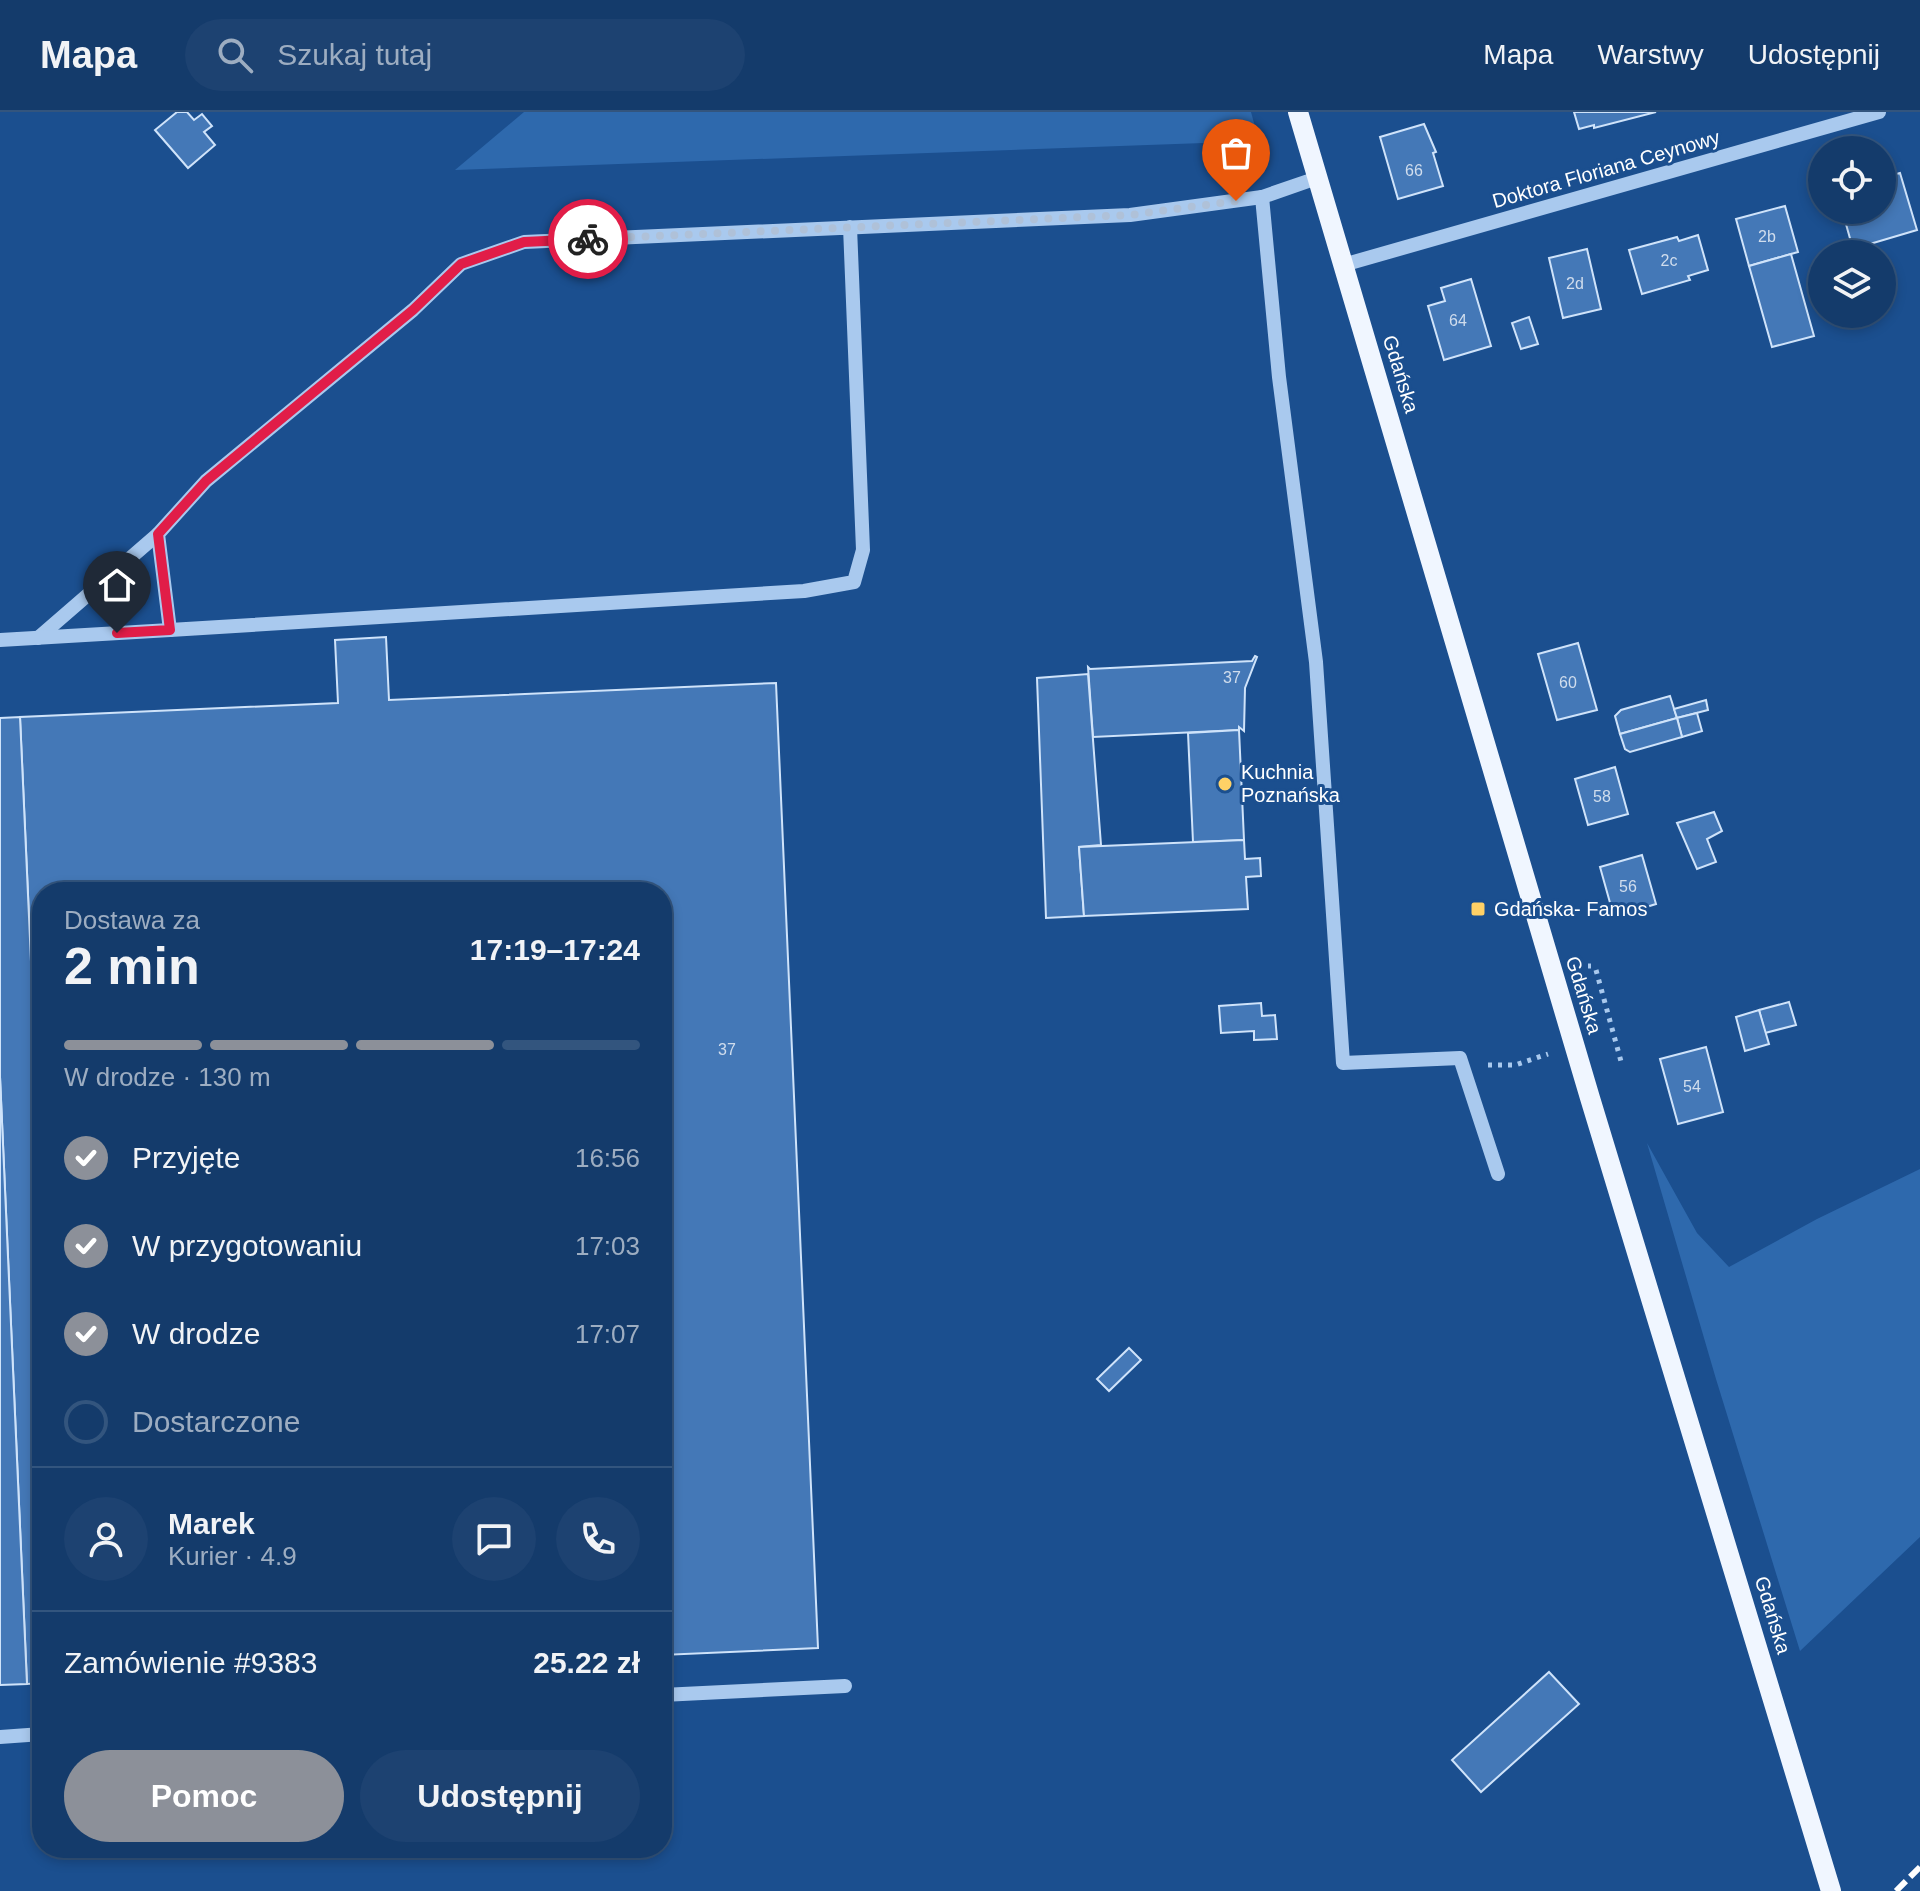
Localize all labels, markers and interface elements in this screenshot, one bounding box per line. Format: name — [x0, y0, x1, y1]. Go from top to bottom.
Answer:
search box — [185, 19, 745, 91]
icon: search — [213, 33, 257, 77]
text: Mapa — [40, 34, 137, 76]
text: Szukaj tutaj — [277, 38, 432, 71]
text: Mapa — [1483, 39, 1553, 70]
text: Warstwy — [1597, 39, 1704, 70]
text: Udostępnij — [1748, 39, 1880, 70]
pin — [1202, 119, 1270, 201]
street label: Doktora Floriana Ceynowy — [1490, 126, 1722, 212]
icon: bag — [1214, 131, 1258, 175]
map controls — [1808, 136, 1896, 328]
button: locate — [1808, 136, 1896, 224]
house number: 66 — [1405, 162, 1423, 179]
courier — [548, 199, 628, 279]
icon: bike — [566, 217, 610, 261]
house number: 2b — [1758, 228, 1776, 245]
button: layers — [1808, 240, 1896, 328]
house number: 2c — [1661, 252, 1677, 269]
house number: 2d — [1566, 275, 1584, 292]
house number: 64 — [1449, 312, 1467, 329]
street label: Gdańska — [1379, 333, 1423, 416]
pin — [83, 551, 151, 633]
icon: home — [95, 563, 139, 607]
house number: 37 — [1223, 669, 1241, 686]
house number: 60 — [1559, 674, 1577, 691]
place label: Kuchnia Poznańska — [1241, 761, 1341, 806]
marker: Kuchnia Poznańska — [1216, 775, 1234, 793]
house number: 58 — [1593, 788, 1611, 805]
house number: 56 — [1619, 878, 1637, 895]
place label: Gdańska- Famos — [1494, 898, 1647, 920]
marker: Gdańska- Famos — [1469, 900, 1487, 918]
text: Dostawa za — [64, 905, 200, 935]
text: 17:19–17:24 — [470, 933, 640, 966]
text: 2 min — [64, 937, 200, 995]
street label: Gdańska — [1562, 954, 1606, 1037]
house number: 37 — [718, 1041, 736, 1058]
text: W drodze · 130 m — [64, 1062, 271, 1092]
house number: 54 — [1683, 1078, 1701, 1095]
icon: check — [64, 1136, 108, 1180]
text: Przyjęte — [132, 1141, 240, 1174]
text: 16:56 — [575, 1143, 640, 1173]
icon: check — [64, 1224, 108, 1268]
text: W przygotowaniu — [132, 1229, 362, 1262]
text: 17:03 — [575, 1231, 640, 1261]
icon: check — [64, 1312, 108, 1356]
text: W drodze — [132, 1317, 260, 1350]
text: 17:07 — [575, 1319, 640, 1349]
text: Dostarczone — [132, 1405, 300, 1438]
button: person — [64, 1497, 148, 1581]
button: chat — [452, 1497, 536, 1581]
button: phone — [556, 1497, 640, 1581]
text: Marek — [168, 1507, 255, 1540]
text: Kurier · 4.9 — [168, 1541, 297, 1571]
street label: Gdańska — [1751, 1574, 1795, 1657]
text: Zamówienie #9383 — [64, 1646, 318, 1679]
text: 25.22 zł — [533, 1646, 640, 1679]
button: Pomoc — [64, 1750, 344, 1842]
button: Udostępnij — [360, 1750, 640, 1842]

